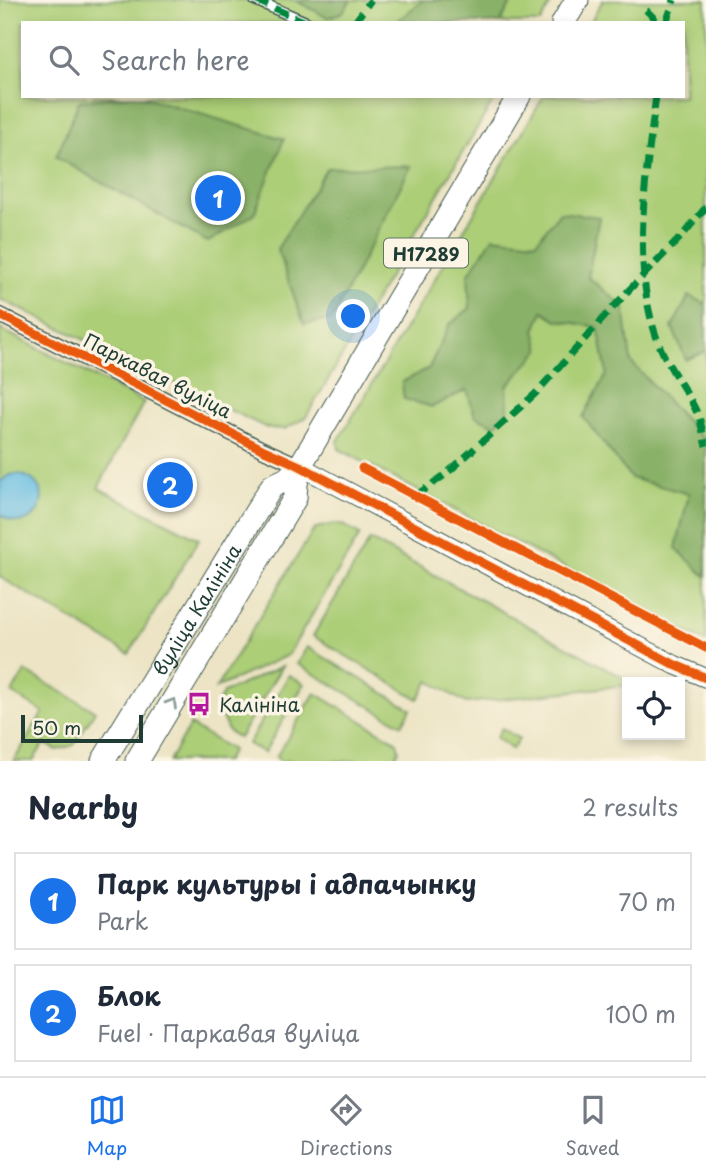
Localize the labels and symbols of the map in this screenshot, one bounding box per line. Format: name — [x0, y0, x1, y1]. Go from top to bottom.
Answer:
pin: 1 — [195, 172, 241, 224]
road number: Н17289 — [384, 239, 468, 268]
your location — [336, 299, 370, 333]
street label: Паркавая вуліца — [79, 326, 237, 425]
pin: 2 — [147, 459, 193, 511]
street label: вуліца Калініна — [145, 538, 247, 680]
bus stop icon: Калініна — [185, 690, 213, 718]
place label: Калініна — [219, 690, 300, 718]
one-way arrow — [164, 697, 177, 710]
scale bar — [21, 712, 144, 744]

